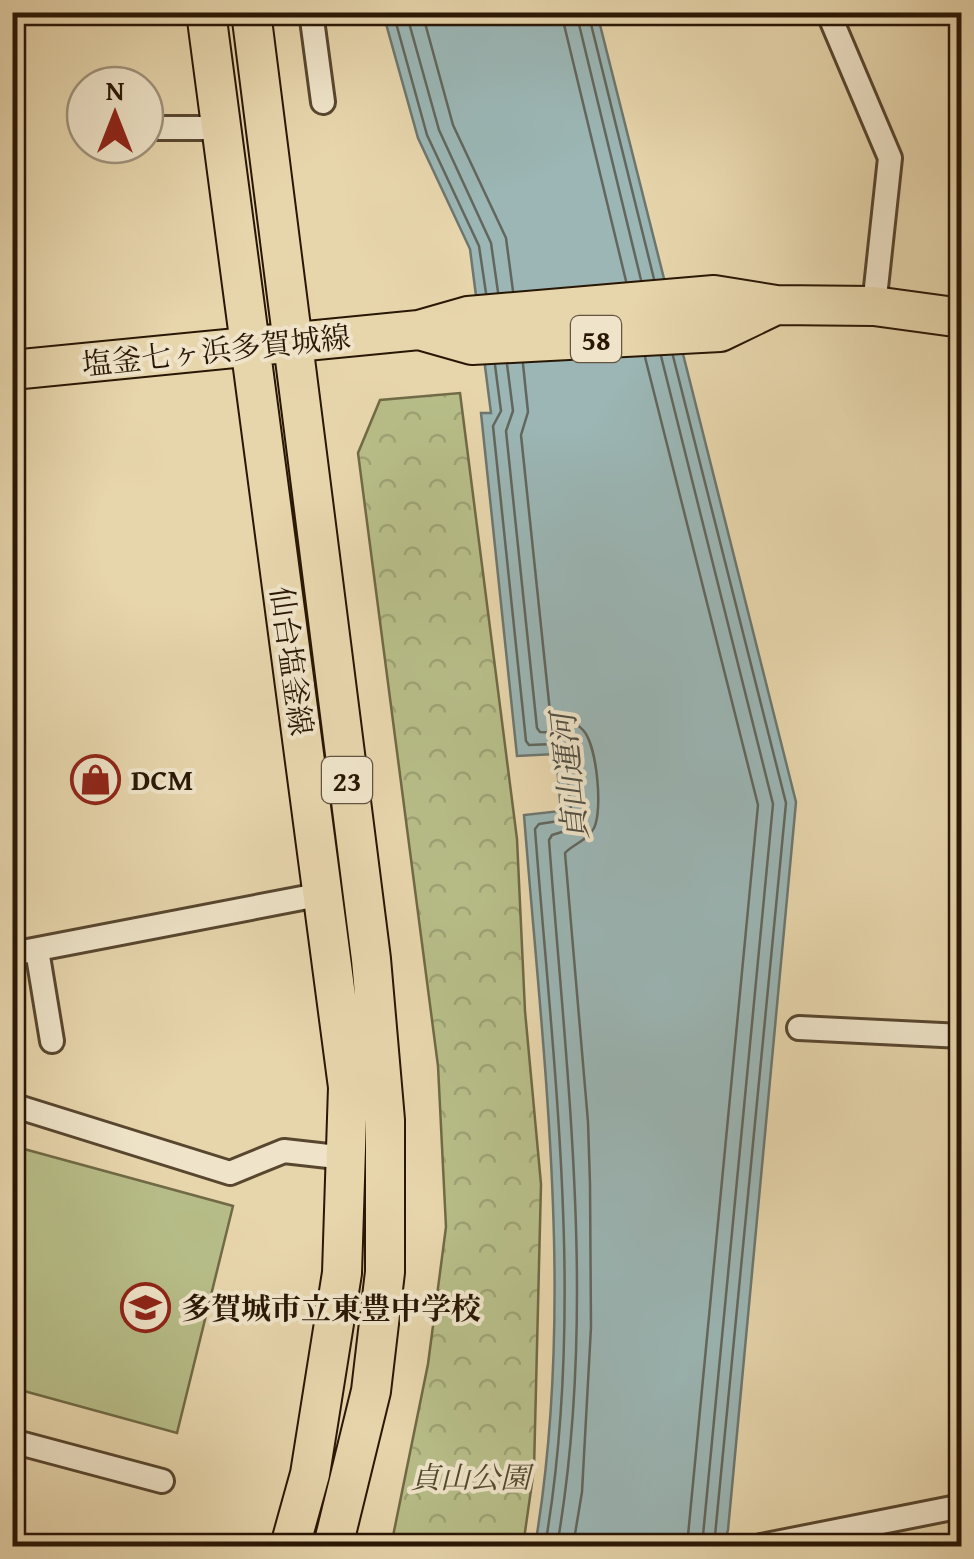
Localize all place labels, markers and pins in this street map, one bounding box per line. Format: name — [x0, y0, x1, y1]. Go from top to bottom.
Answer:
shop icon: DCM — [70, 753, 122, 805]
place label: DCM — [131, 757, 193, 801]
school or university icon: 多賀城市立東豊中学校 — [120, 1282, 172, 1334]
place label: 多賀城市立東豊中学校 — [181, 1286, 481, 1330]

